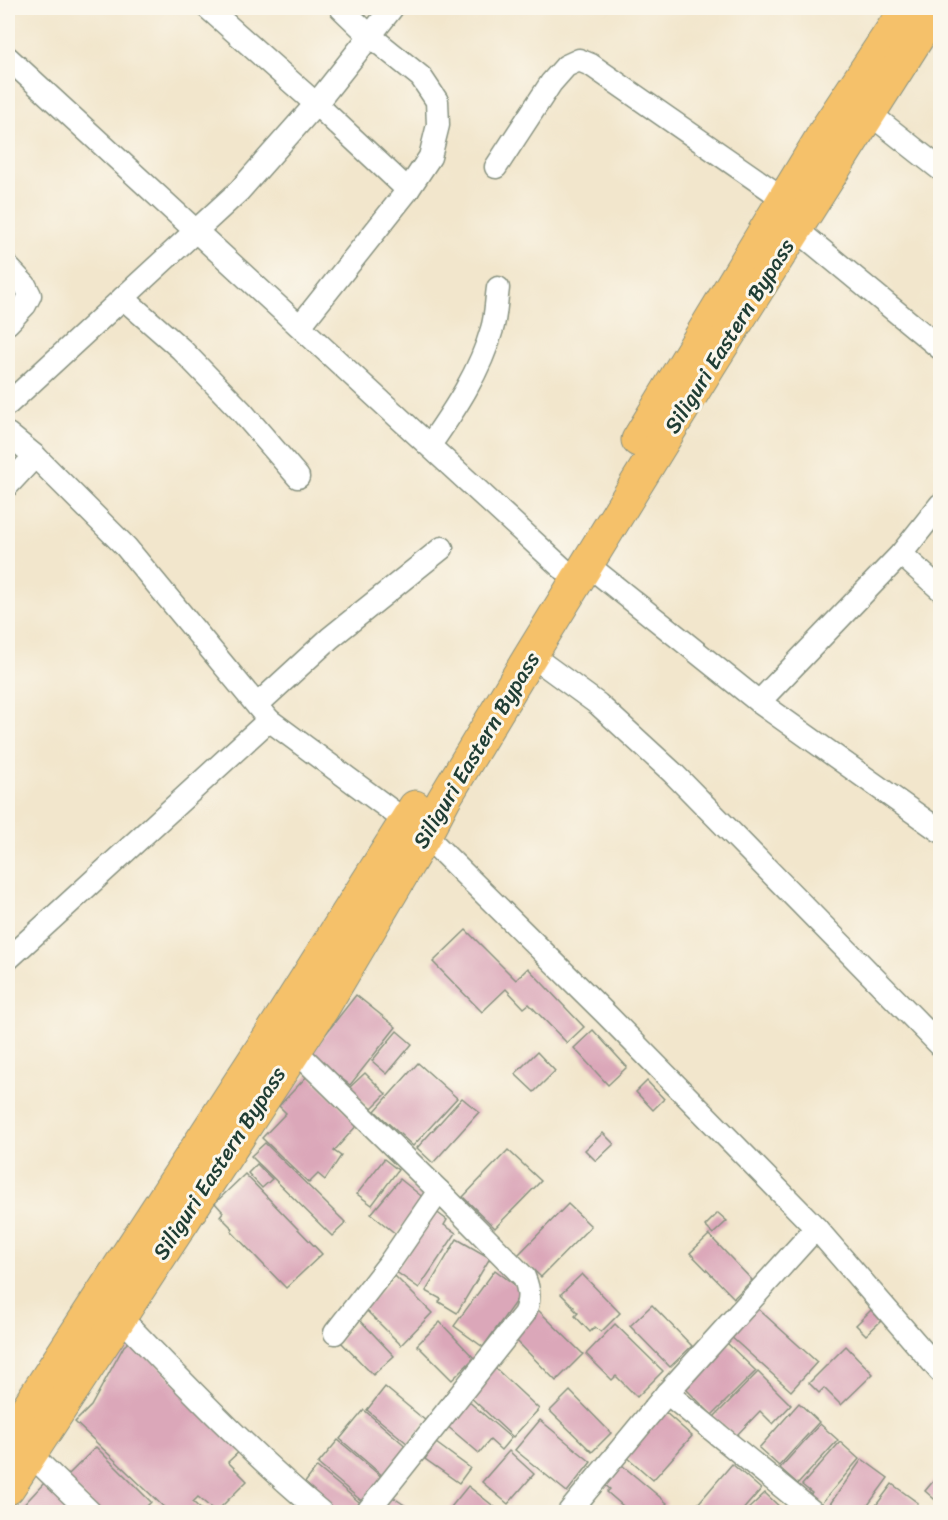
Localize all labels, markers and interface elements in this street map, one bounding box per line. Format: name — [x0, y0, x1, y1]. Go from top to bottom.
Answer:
street label: Siliguri Eastern Bypass — [653, 230, 805, 441]
street label: Siliguri Eastern Bypass — [402, 643, 551, 856]
street label: Siliguri Eastern Bypass — [142, 1058, 297, 1268]

